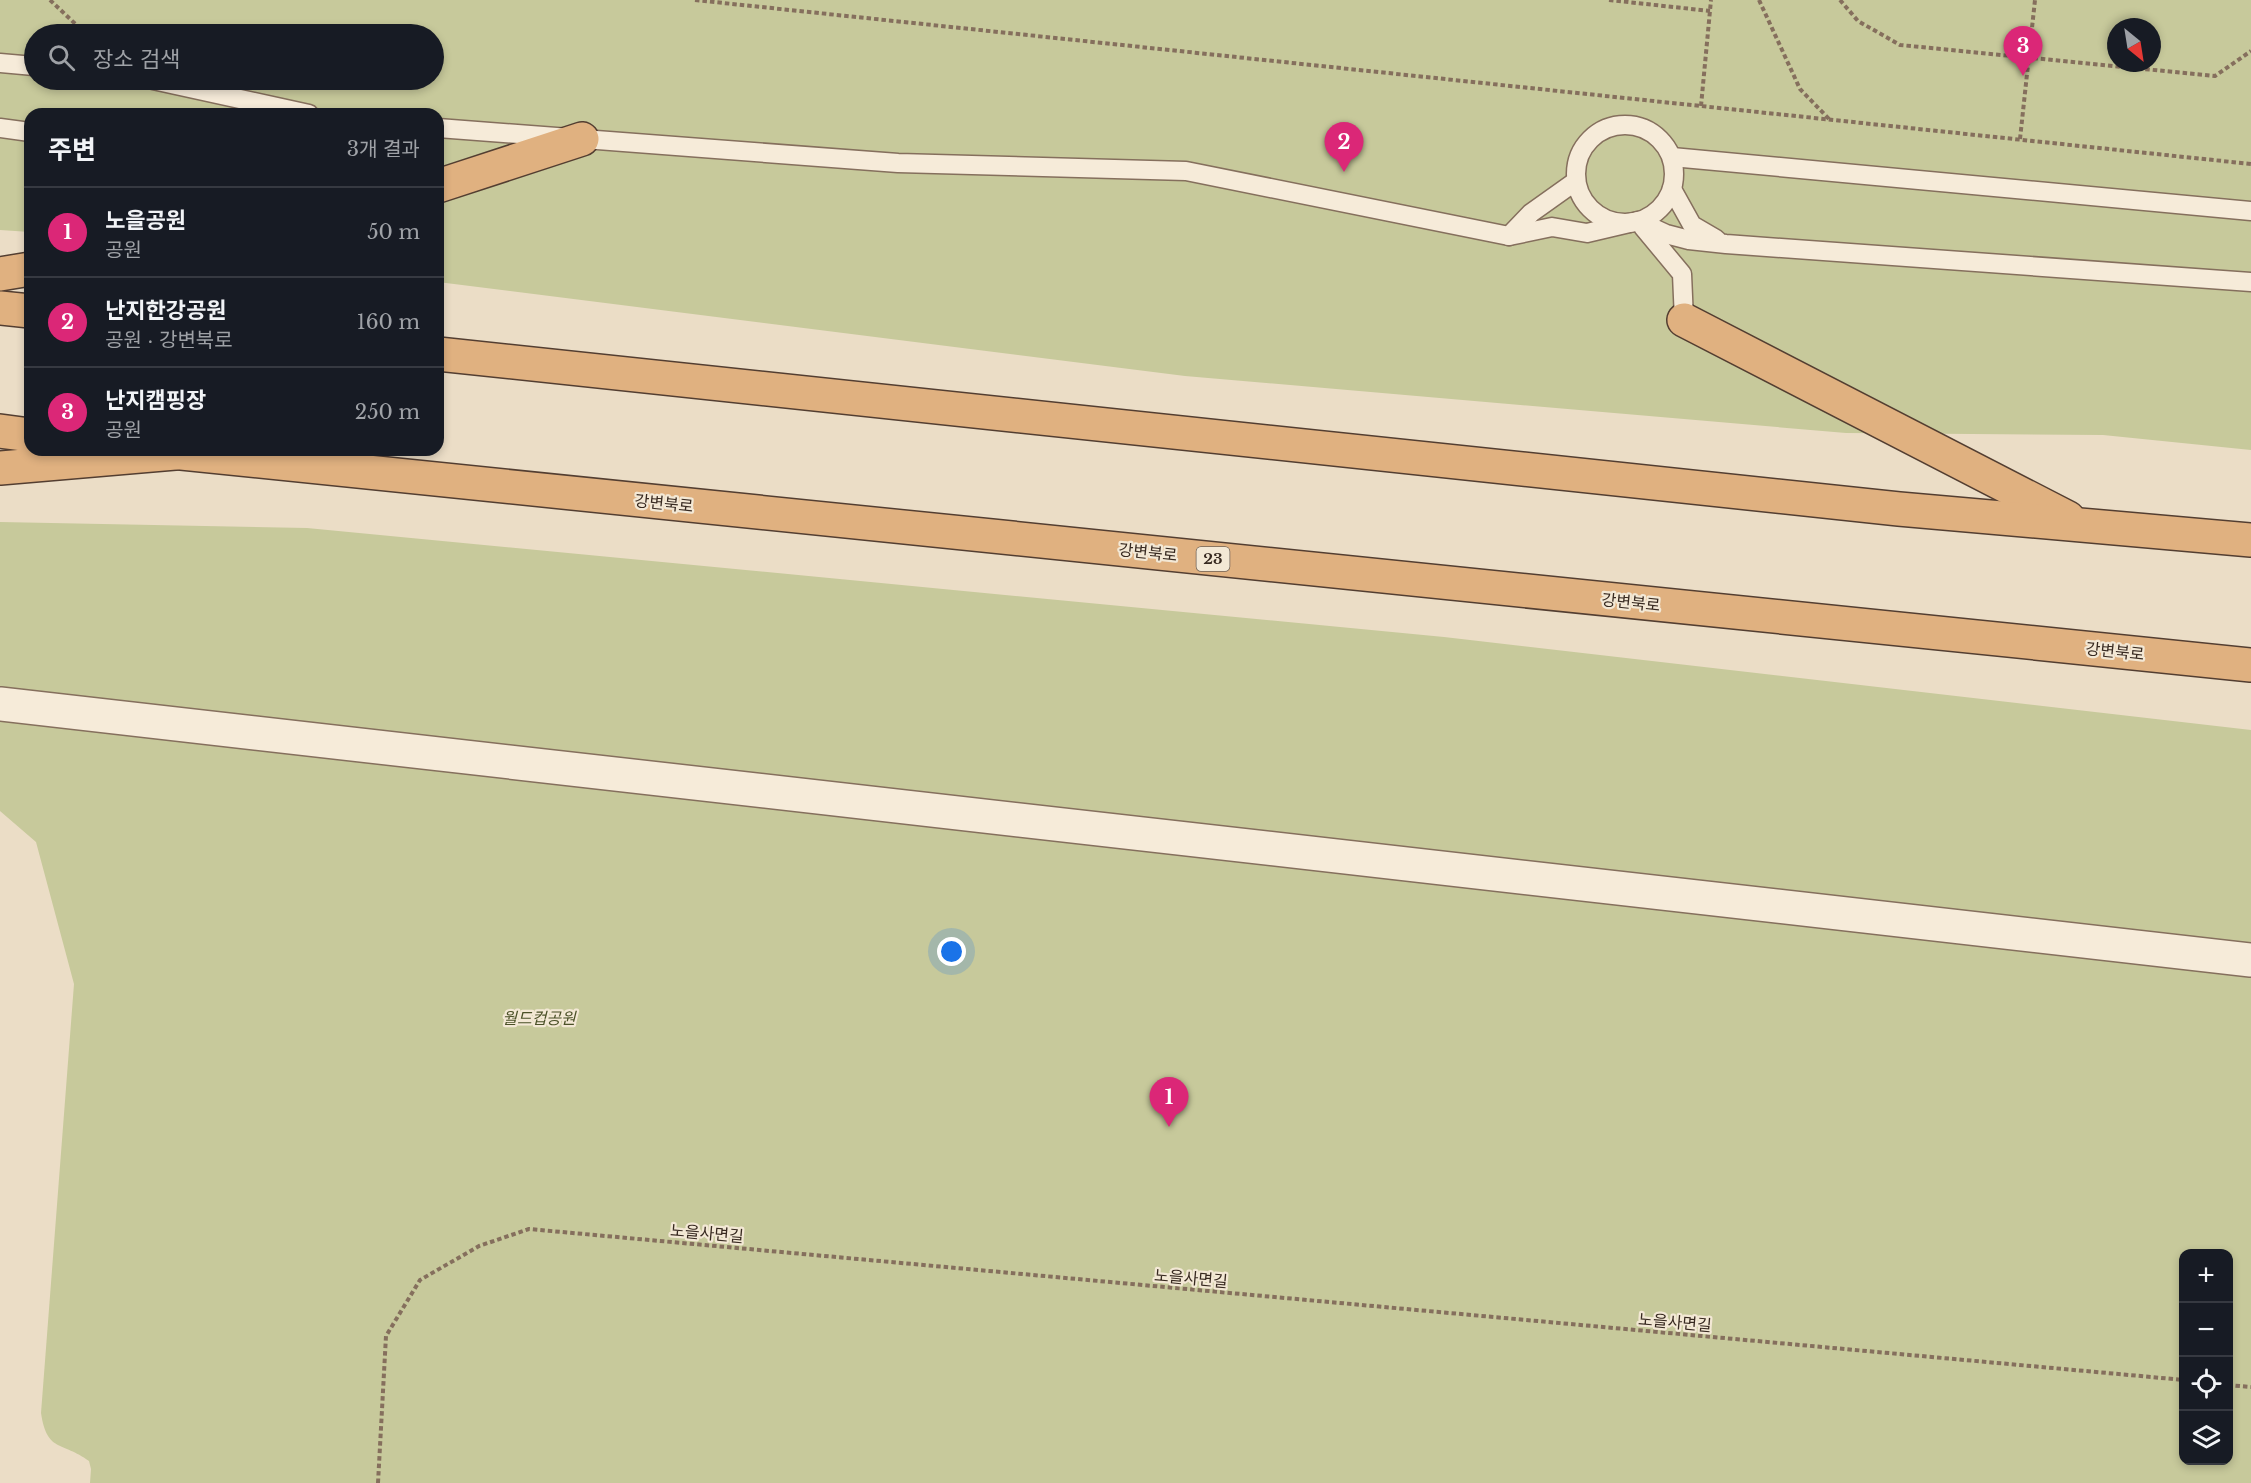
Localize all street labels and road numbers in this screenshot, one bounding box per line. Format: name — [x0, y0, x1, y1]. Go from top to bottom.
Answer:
street label: 강변북로 — [634, 490, 695, 516]
street label: 강변북로 — [1118, 539, 1179, 565]
road number: 23 — [1196, 547, 1230, 571]
street label: 강변북로 — [1601, 589, 1662, 615]
street label: 강변북로 — [2085, 638, 2146, 664]
street label: 노을사면길 — [669, 1220, 745, 1246]
street label: 노을사면길 — [1153, 1265, 1229, 1291]
street label: 노을사면길 — [1637, 1309, 1713, 1335]

